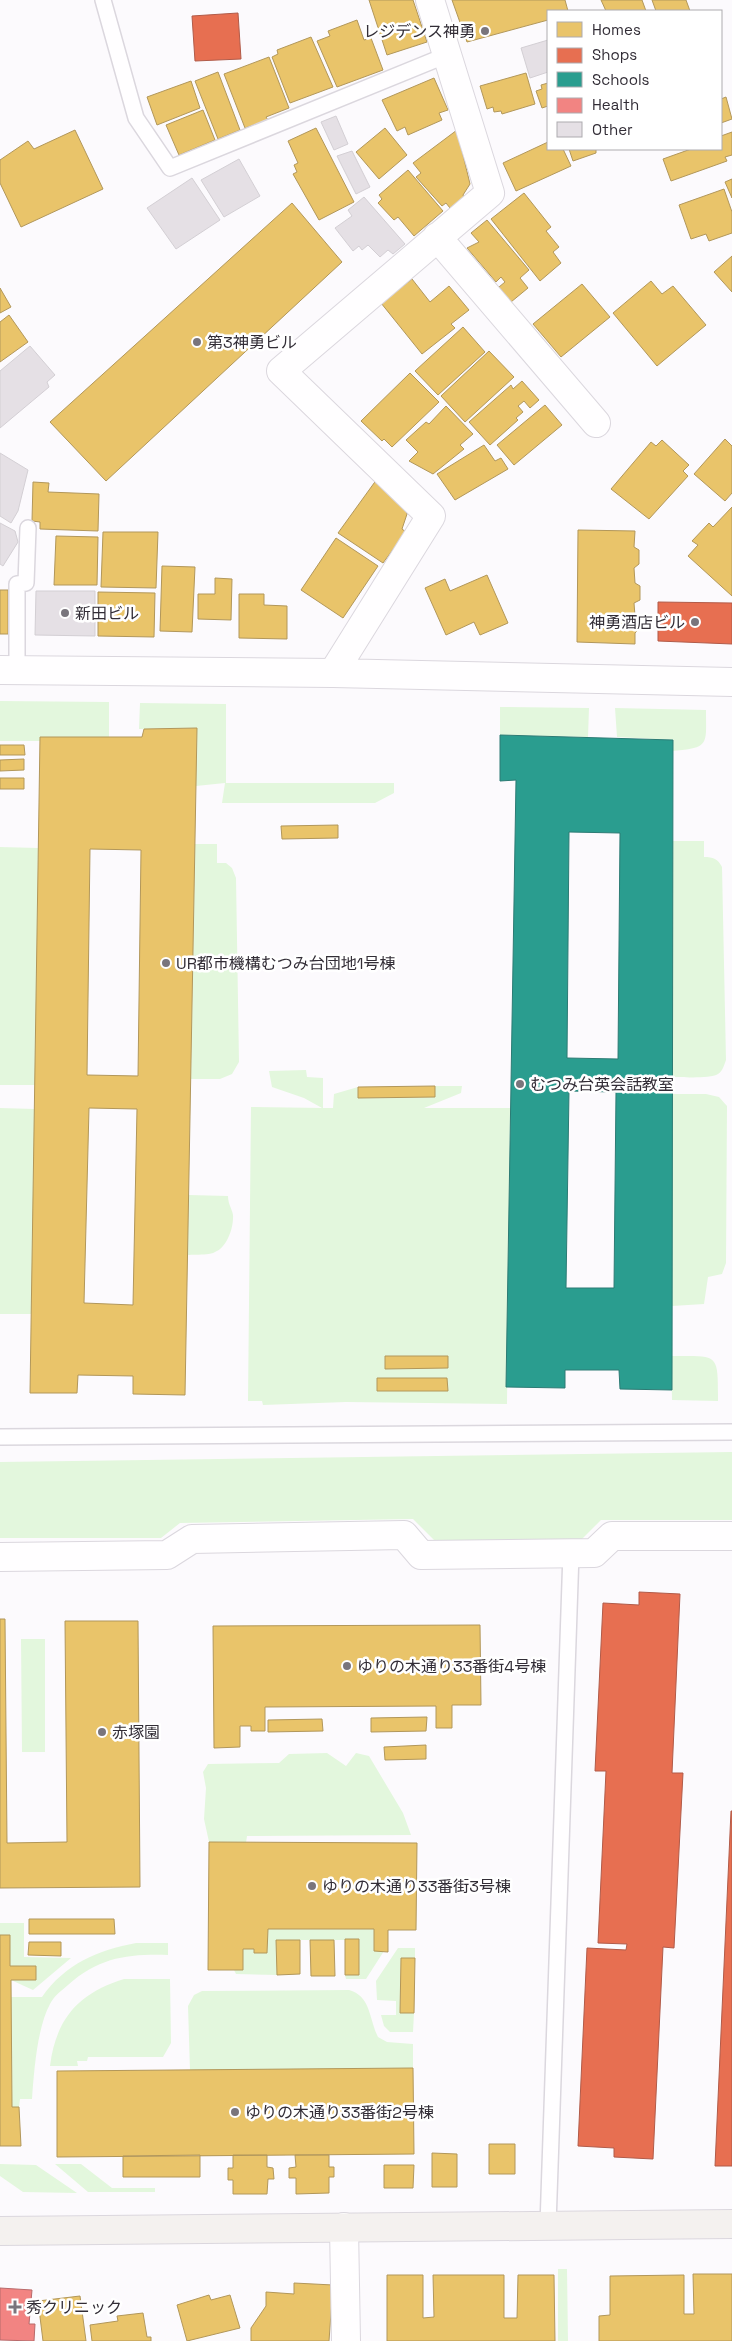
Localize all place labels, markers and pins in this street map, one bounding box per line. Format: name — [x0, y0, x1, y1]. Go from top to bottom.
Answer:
place label: レジデンス神勇 — [363, 21, 475, 42]
marker: レジデンス神勇 — [479, 25, 491, 37]
place label: 第3神勇ビル — [207, 332, 297, 353]
marker: 第3神勇ビル — [191, 336, 203, 348]
place label: 新田ビル — [75, 603, 139, 624]
marker: 新田ビル — [59, 607, 71, 619]
place label: 神勇酒店ビル — [589, 612, 685, 633]
marker: 神勇酒店ビル — [689, 616, 701, 628]
place label: UR都市機構むつみ台団地1号棟 — [176, 953, 395, 974]
marker: UR都市機構むつみ台団地1号棟 — [160, 957, 172, 969]
place label: むつみ台英会話教室 — [530, 1074, 674, 1095]
marker: むつみ台英会話教室 — [514, 1078, 526, 1090]
place label: ゆりの木通り33番街4号棟 — [357, 1656, 546, 1677]
marker: ゆりの木通り33番街4号棟 — [341, 1660, 353, 1672]
place label: 赤塚園 — [112, 1722, 160, 1743]
marker: 赤塚園 — [96, 1726, 108, 1738]
place label: ゆりの木通り33番街3号棟 — [322, 1876, 511, 1897]
marker: ゆりの木通り33番街3号棟 — [306, 1880, 318, 1892]
place label: ゆりの木通り33番街2号棟 — [245, 2102, 434, 2123]
marker: ゆりの木通り33番街2号棟 — [229, 2106, 241, 2118]
place label: 秀クリニック — [26, 2297, 122, 2318]
marker: 秀クリニック — [8, 2300, 22, 2314]

